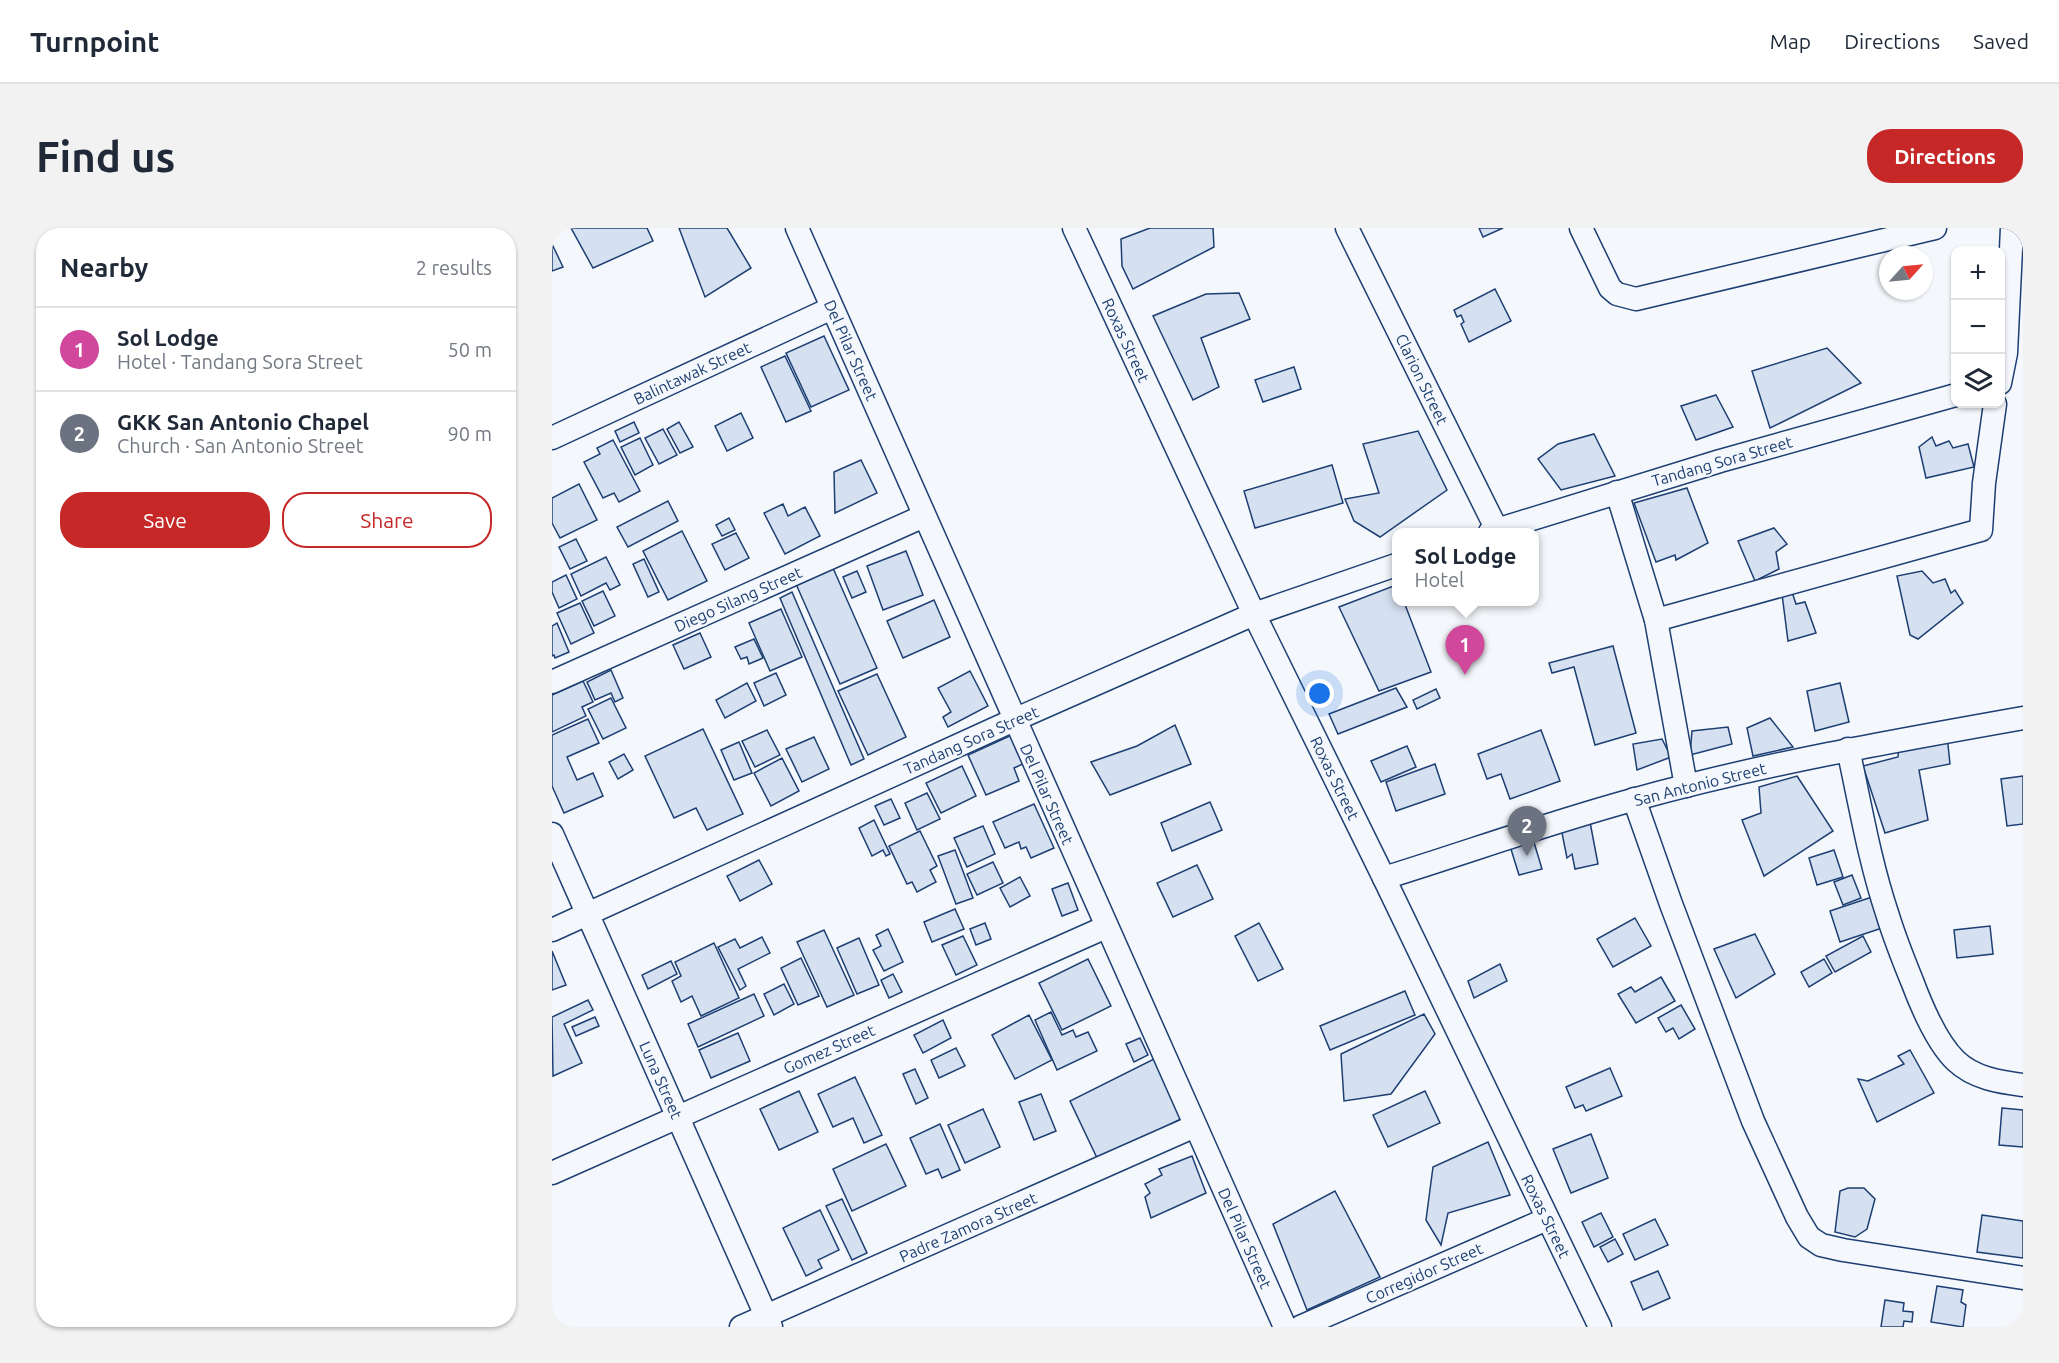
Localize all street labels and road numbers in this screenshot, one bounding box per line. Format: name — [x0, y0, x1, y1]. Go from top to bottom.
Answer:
street label: Roxas Street — [1099, 295, 1154, 386]
street label: Del Pilar Street — [821, 297, 882, 404]
street label: Clarion Street — [1392, 331, 1452, 428]
street label: Balintawak Street — [631, 338, 754, 408]
street label: Tandang Sora Street — [1650, 432, 1795, 490]
street label: Diego Silang Street — [671, 563, 805, 635]
street label: Tandang Sora Street — [901, 702, 1042, 778]
street label: Roxas Street — [1307, 733, 1363, 823]
street label: Del Pilar Street — [1017, 741, 1078, 848]
street label: San Antonio Street — [1632, 759, 1769, 809]
street label: Gomez Street — [780, 1020, 878, 1077]
street label: Luna Street — [636, 1038, 686, 1122]
street label: Roxas Street — [1518, 1171, 1574, 1261]
street label: Del Pilar Street — [1215, 1185, 1276, 1292]
street label: Padre Zamora Street — [896, 1188, 1040, 1265]
street label: Corregidor Street — [1363, 1239, 1486, 1307]

